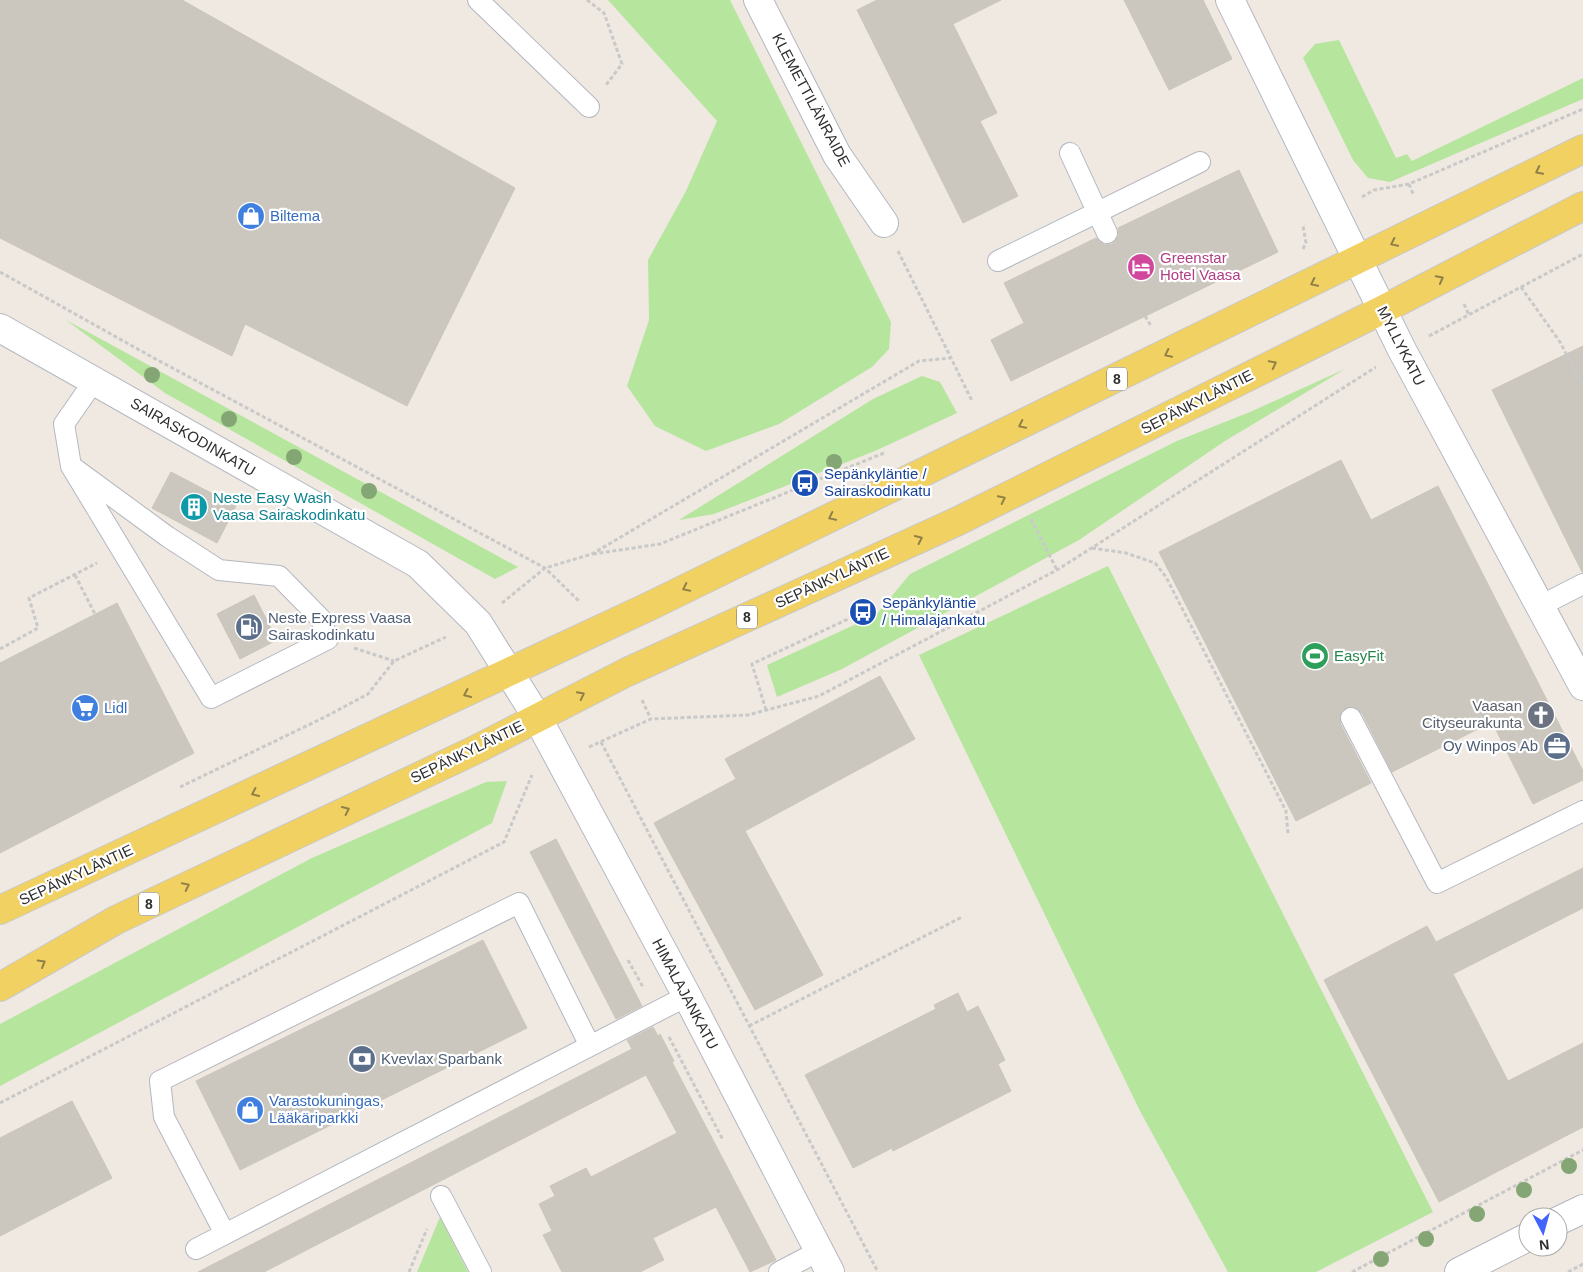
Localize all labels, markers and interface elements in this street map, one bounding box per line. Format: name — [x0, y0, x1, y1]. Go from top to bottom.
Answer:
street label: KLEMETTILÄNRAIDE — [769, 30, 854, 169]
one-way arrow — [1536, 165, 1545, 175]
shop icon: Biltema — [236, 201, 266, 231]
place label: Biltema — [270, 207, 321, 224]
one-way arrow — [1390, 237, 1399, 248]
place label: Greenstar Hotel Vaasa — [1160, 249, 1241, 283]
hotel icon: Greenstar Hotel Vaasa — [1126, 252, 1156, 282]
one-way arrow — [1435, 275, 1444, 285]
one-way arrow — [1310, 277, 1319, 287]
street label: MYLLYKATU — [1374, 303, 1429, 388]
one-way arrow — [1164, 348, 1173, 358]
one-way arrow — [1268, 360, 1277, 370]
street label: SEPÄNKYLÄNTIE — [1138, 366, 1256, 437]
road number: 8 — [1107, 368, 1127, 390]
street label: SAIRASKODINKATU — [128, 394, 259, 479]
one-way arrow — [1018, 419, 1027, 429]
place label: Sepänkyläntie / Sairaskodinkatu — [824, 465, 931, 499]
bus stop icon: Sepänkyläntie / Sairaskodinkatu — [790, 468, 820, 498]
place label: Neste Easy Wash Vaasa Sairaskodinkatu — [213, 489, 365, 523]
building icon: Neste Easy Wash Vaasa Sairaskodinkatu — [179, 492, 209, 522]
one-way arrow — [997, 495, 1006, 505]
one-way arrow — [828, 511, 837, 521]
one-way arrow — [914, 534, 923, 545]
street label: SEPÄNKYLÄNTIE — [772, 544, 891, 611]
one-way arrow — [682, 582, 691, 593]
place label: Sepänkyläntie / Himalajankatu — [882, 594, 985, 628]
bus stop icon: Sepänkyläntie / Himalajankatu — [848, 597, 878, 627]
road number: 8 — [737, 606, 757, 628]
place label: Neste Express Vaasa Sairaskodinkatu — [268, 609, 412, 643]
fuel station icon: Neste Express Vaasa Sairaskodinkatu — [234, 612, 264, 642]
sports icon: EasyFit — [1300, 641, 1330, 671]
place label: EasyFit — [1334, 647, 1385, 664]
one-way arrow — [463, 687, 472, 698]
one-way arrow — [576, 691, 585, 701]
supermarket icon: Lidl — [70, 693, 100, 723]
place label: Vaasan Cityseurakunta — [1422, 697, 1523, 731]
place label: Lidl — [104, 699, 127, 716]
church icon: Vaasan Cityseurakunta — [1526, 700, 1556, 730]
street label: SEPÄNKYLÄNTIE — [408, 717, 526, 786]
office icon: Oy Winpos Ab — [1542, 731, 1572, 761]
place label: Oy Winpos Ab — [1443, 737, 1538, 754]
one-way arrow — [251, 786, 260, 797]
one-way arrow — [341, 805, 350, 816]
street label: SEPÄNKYLÄNTIE — [16, 841, 135, 908]
one-way arrow — [181, 882, 190, 893]
road number: 8 — [139, 892, 159, 916]
street label: HIMALAJANKATU — [649, 935, 722, 1052]
one-way arrow — [37, 959, 46, 969]
bank icon: Kvevlax Sparbank — [347, 1044, 377, 1074]
place label: Kvevlax Sparbank — [381, 1050, 502, 1067]
place label: Varastokuningas, Lääkäriparkki — [269, 1092, 384, 1126]
shop icon: Varastokuningas, Lääkäriparkki — [235, 1095, 265, 1125]
north arrow — [1518, 1207, 1568, 1257]
text: N — [1538, 1236, 1550, 1253]

